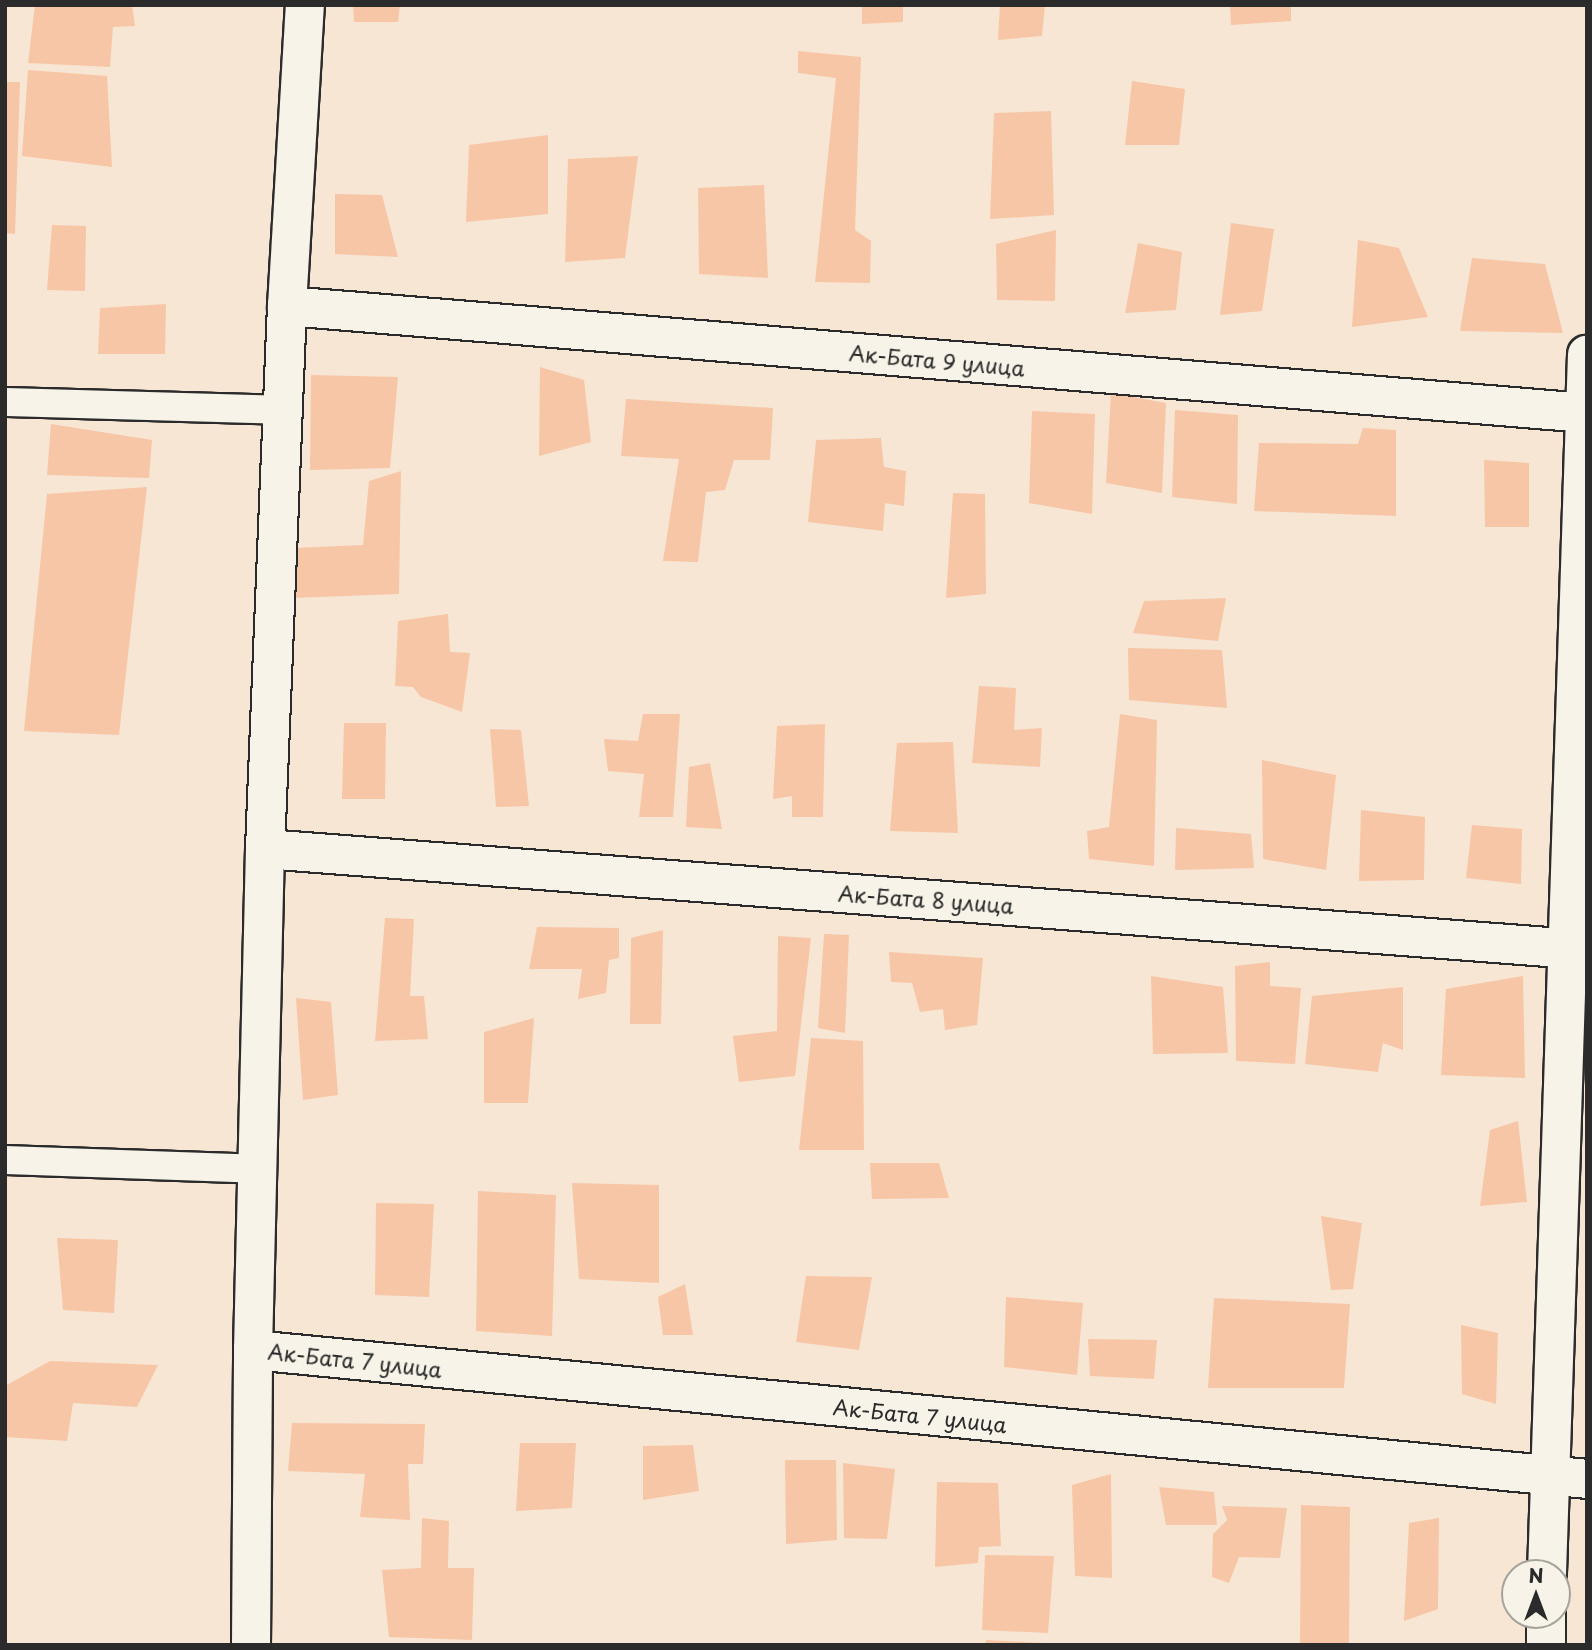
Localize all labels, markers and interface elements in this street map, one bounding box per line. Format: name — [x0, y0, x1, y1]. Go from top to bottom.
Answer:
street label: Ак-Бата 9 улица — [848, 340, 1026, 380]
street label: Ак-Бата 8 улица — [837, 880, 1015, 918]
street label: Ак-Бата 7 улица — [266, 1338, 444, 1382]
street label: Ак-Бата 7 улица — [831, 1393, 1009, 1437]
north arrow — [1501, 1559, 1571, 1629]
text: N — [1528, 1561, 1544, 1589]

